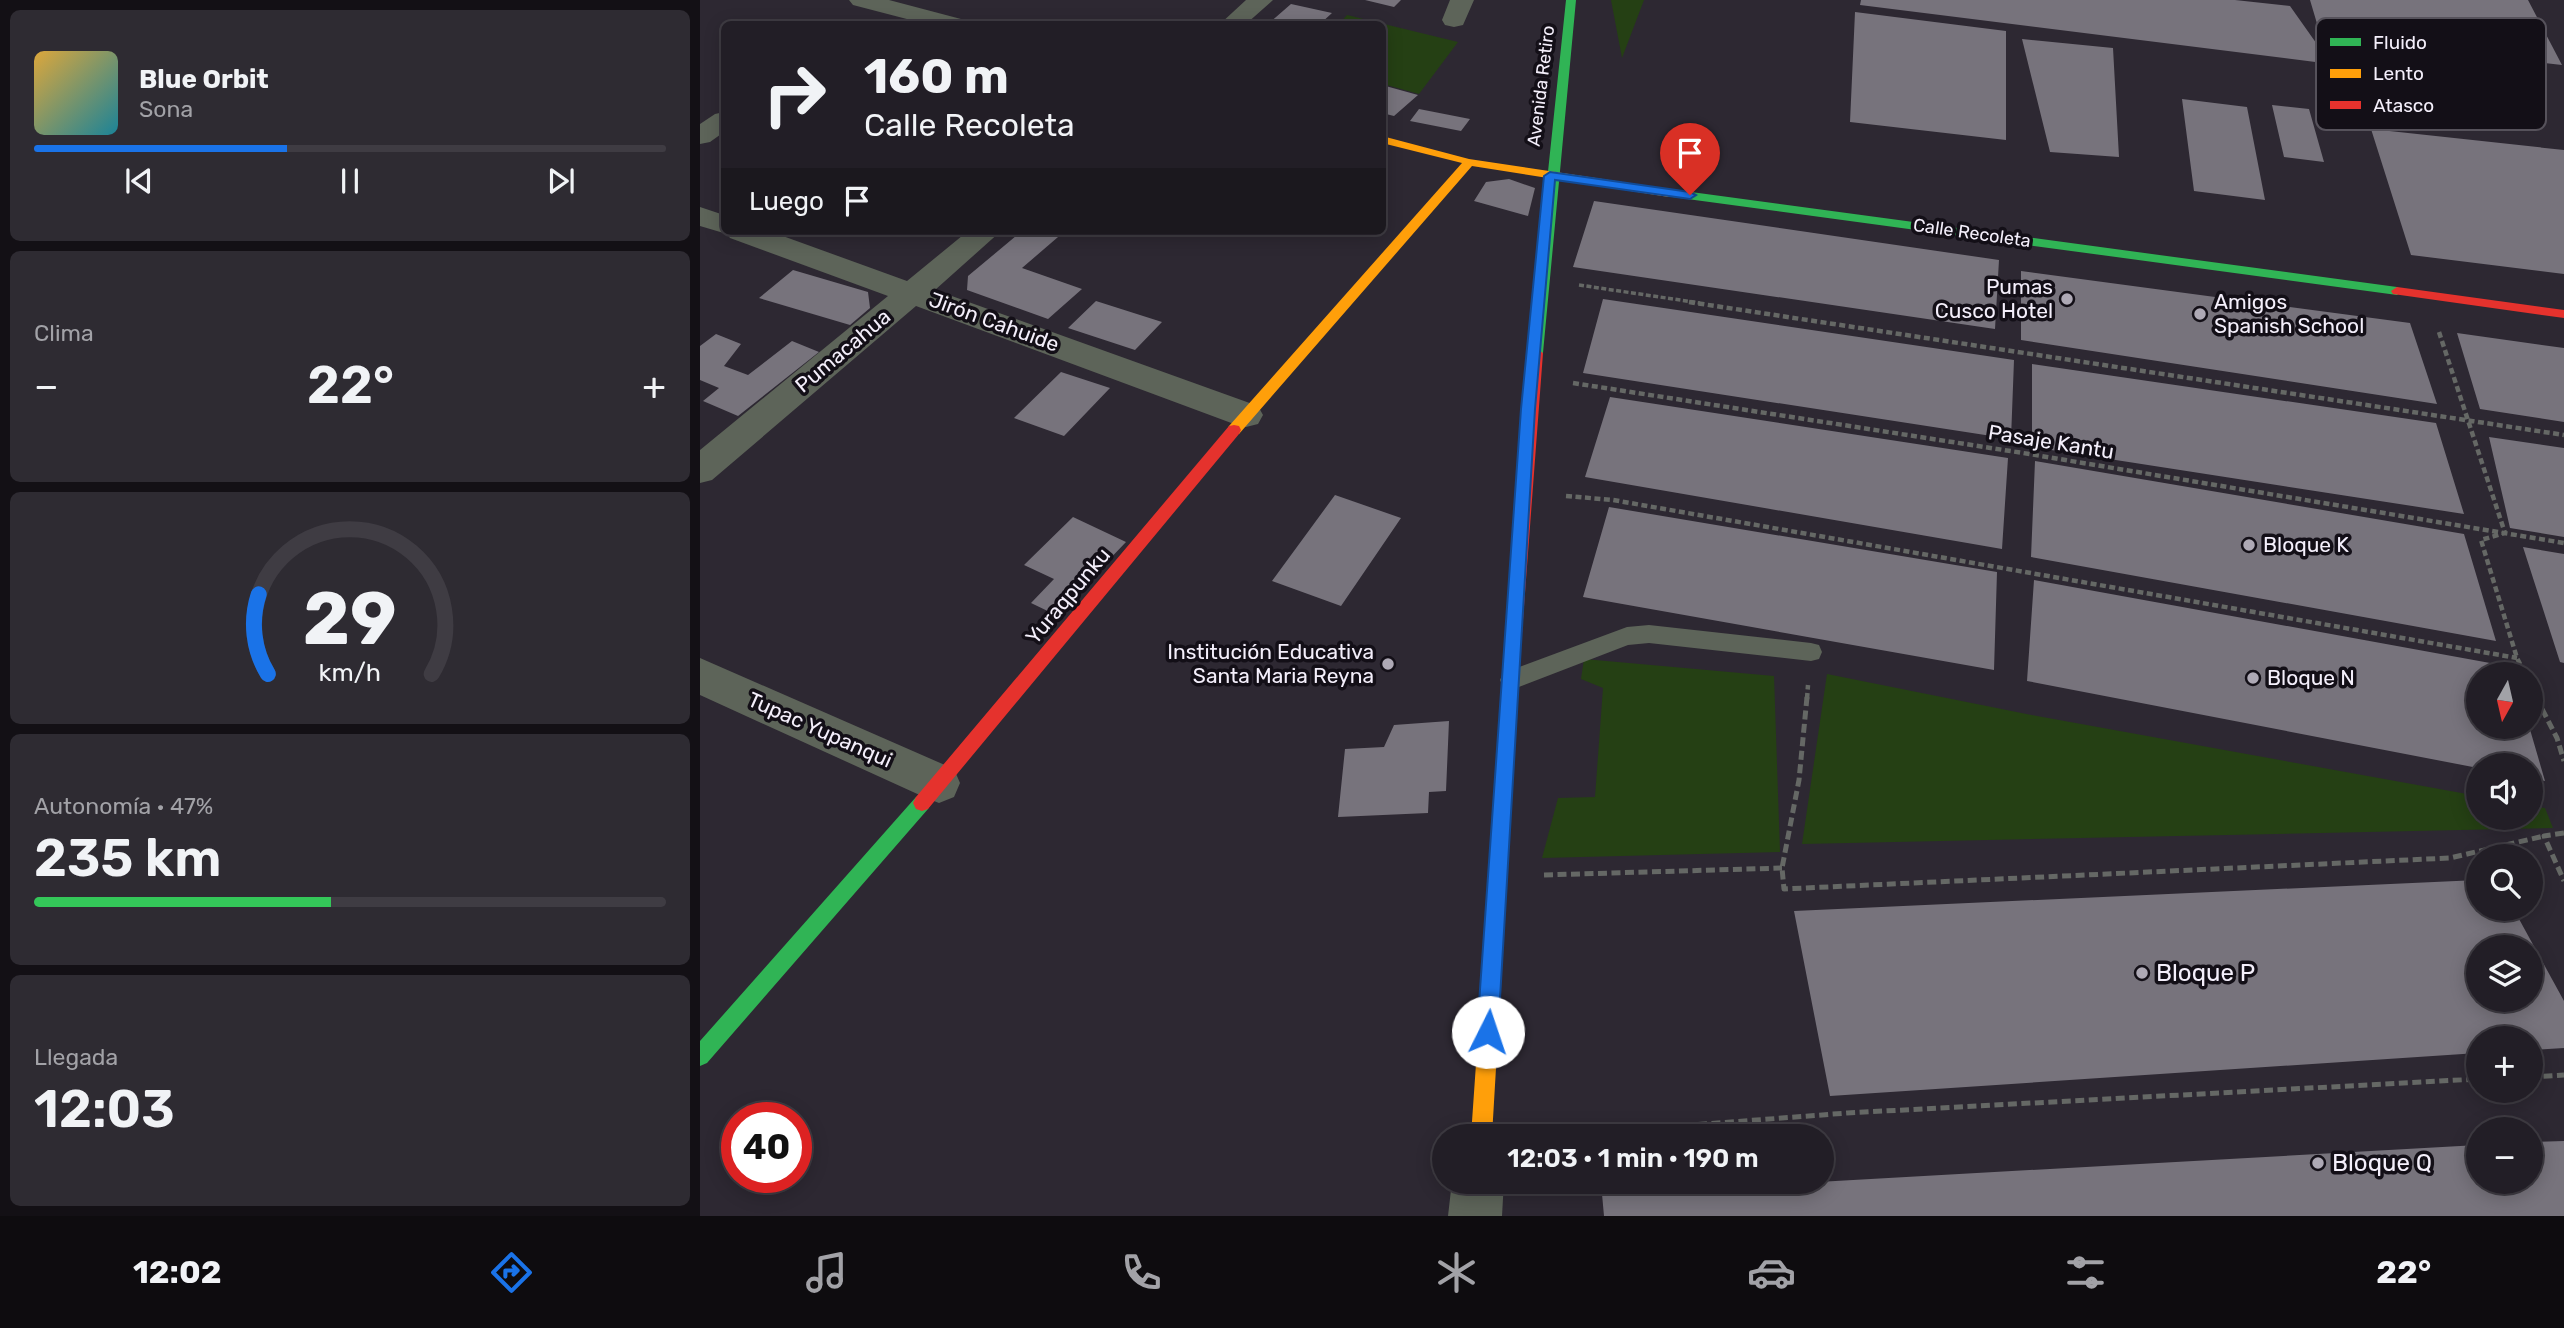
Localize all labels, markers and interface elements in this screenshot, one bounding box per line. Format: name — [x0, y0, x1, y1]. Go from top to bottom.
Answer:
legend — [2316, 18, 2546, 130]
street label: Avenida Retiro — [1523, 24, 1559, 148]
text: Fluido — [2373, 31, 2427, 54]
text: 160 m — [864, 47, 1009, 105]
icon: right — [749, 49, 840, 140]
text: Lento — [2373, 62, 2424, 85]
text: Blue Orbit — [139, 64, 269, 95]
text: Atasco — [2373, 94, 2434, 117]
text: Sona — [139, 95, 193, 123]
text: Calle Recoleta — [864, 106, 1075, 144]
pin — [1660, 123, 1720, 195]
icon: arrive — [1671, 134, 1709, 172]
icon: previous — [120, 162, 158, 200]
icon: pause — [331, 162, 369, 200]
icon: next — [542, 162, 580, 200]
icon: arrive — [838, 182, 876, 220]
text: Luego — [749, 186, 824, 217]
street label: Calle Recoleta — [1912, 214, 2032, 252]
place label: Pumas Cusco Hotel — [1935, 274, 2053, 323]
street label: Jirón Cahuide — [926, 286, 1063, 357]
place label: Amigos Spanish School — [2214, 289, 2364, 338]
marker: Pumas Cusco Hotel — [2059, 291, 2075, 307]
street label: Pumacahua — [790, 304, 895, 398]
marker: Amigos Spanish School — [2192, 306, 2208, 322]
text: Clima — [34, 319, 94, 347]
text: 22° — [307, 354, 394, 416]
text: − — [34, 363, 59, 409]
text: + — [642, 363, 666, 409]
street label: Pasaje Kantu — [1986, 419, 2116, 464]
place label: Bloque K — [2263, 532, 2349, 557]
marker: Bloque K — [2241, 537, 2257, 553]
street label: Yuraqpunku — [1020, 542, 1115, 649]
text: 29 — [303, 576, 397, 662]
place label: Institución Educativa Santa Maria Reyna — [1167, 639, 1374, 688]
marker: Institución Educativa Santa Maria Reyna — [1380, 656, 1396, 672]
text: km/h — [319, 658, 381, 687]
north arrow — [2466, 662, 2543, 738]
map controls — [2466, 662, 2543, 1194]
place label: Bloque N — [2267, 665, 2355, 690]
marker: Bloque N — [2245, 670, 2261, 686]
street label: Tupac Yupanqui — [744, 687, 896, 773]
button: sound — [2466, 753, 2543, 830]
text: Autonomía · 47% — [34, 792, 213, 820]
text: 235 km — [34, 827, 222, 889]
button: search — [2466, 844, 2543, 921]
button: layers — [2466, 935, 2543, 1012]
place label: Bloque P — [2156, 959, 2255, 987]
marker: Bloque P — [2134, 965, 2150, 981]
position arrow — [1451, 995, 1525, 1069]
button: + — [2466, 1026, 2543, 1103]
text: Llegada — [34, 1043, 118, 1071]
text: 12:03 — [34, 1078, 175, 1140]
speed limit sign: 40 — [721, 1102, 812, 1193]
button: − — [2466, 1117, 2543, 1194]
text: 12:03 · 1 min · 190 m — [1507, 1143, 1759, 1174]
place label: Bloque Q — [2332, 1149, 2432, 1177]
marker: Bloque Q — [2310, 1155, 2326, 1171]
icon: directions — [487, 1248, 536, 1297]
icon: music — [802, 1248, 851, 1297]
icon: phone — [1117, 1248, 1166, 1297]
icon: climate — [1432, 1248, 1481, 1297]
icon: car — [1747, 1248, 1796, 1297]
icon: filters — [2061, 1248, 2110, 1297]
text: 12:02 — [133, 1253, 222, 1291]
text: 22° — [2376, 1253, 2431, 1291]

